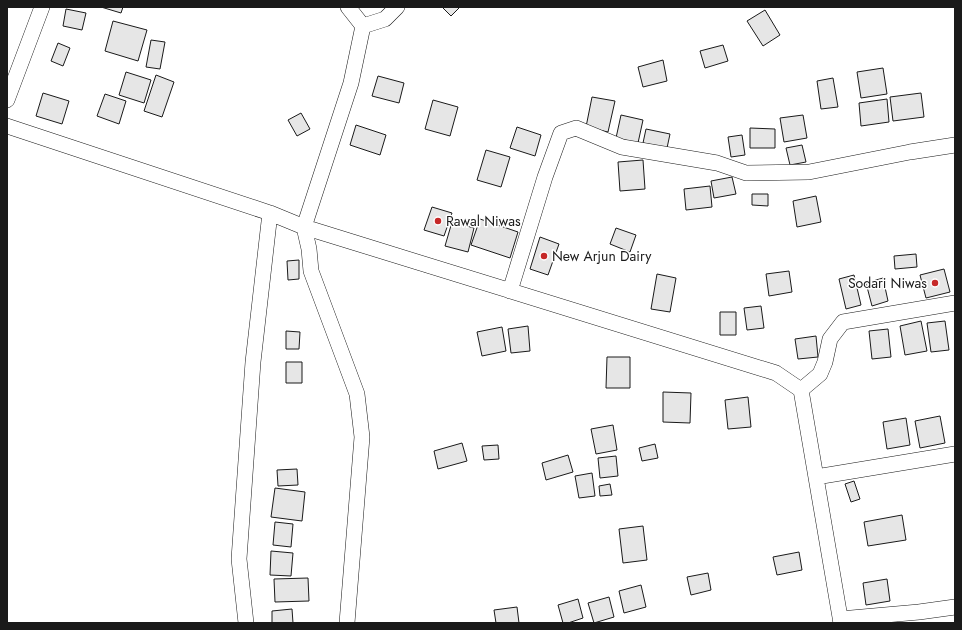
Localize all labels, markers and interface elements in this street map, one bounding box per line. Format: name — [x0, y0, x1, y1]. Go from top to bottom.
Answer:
place label: Rawal Niwas — [446, 211, 521, 231]
marker: Rawal Niwas — [433, 216, 443, 226]
place label: New Arjun Dairy — [552, 246, 652, 266]
marker: New Arjun Dairy — [539, 251, 549, 261]
place label: Sodari Niwas — [848, 273, 927, 293]
marker: Sodari Niwas — [930, 278, 940, 288]

